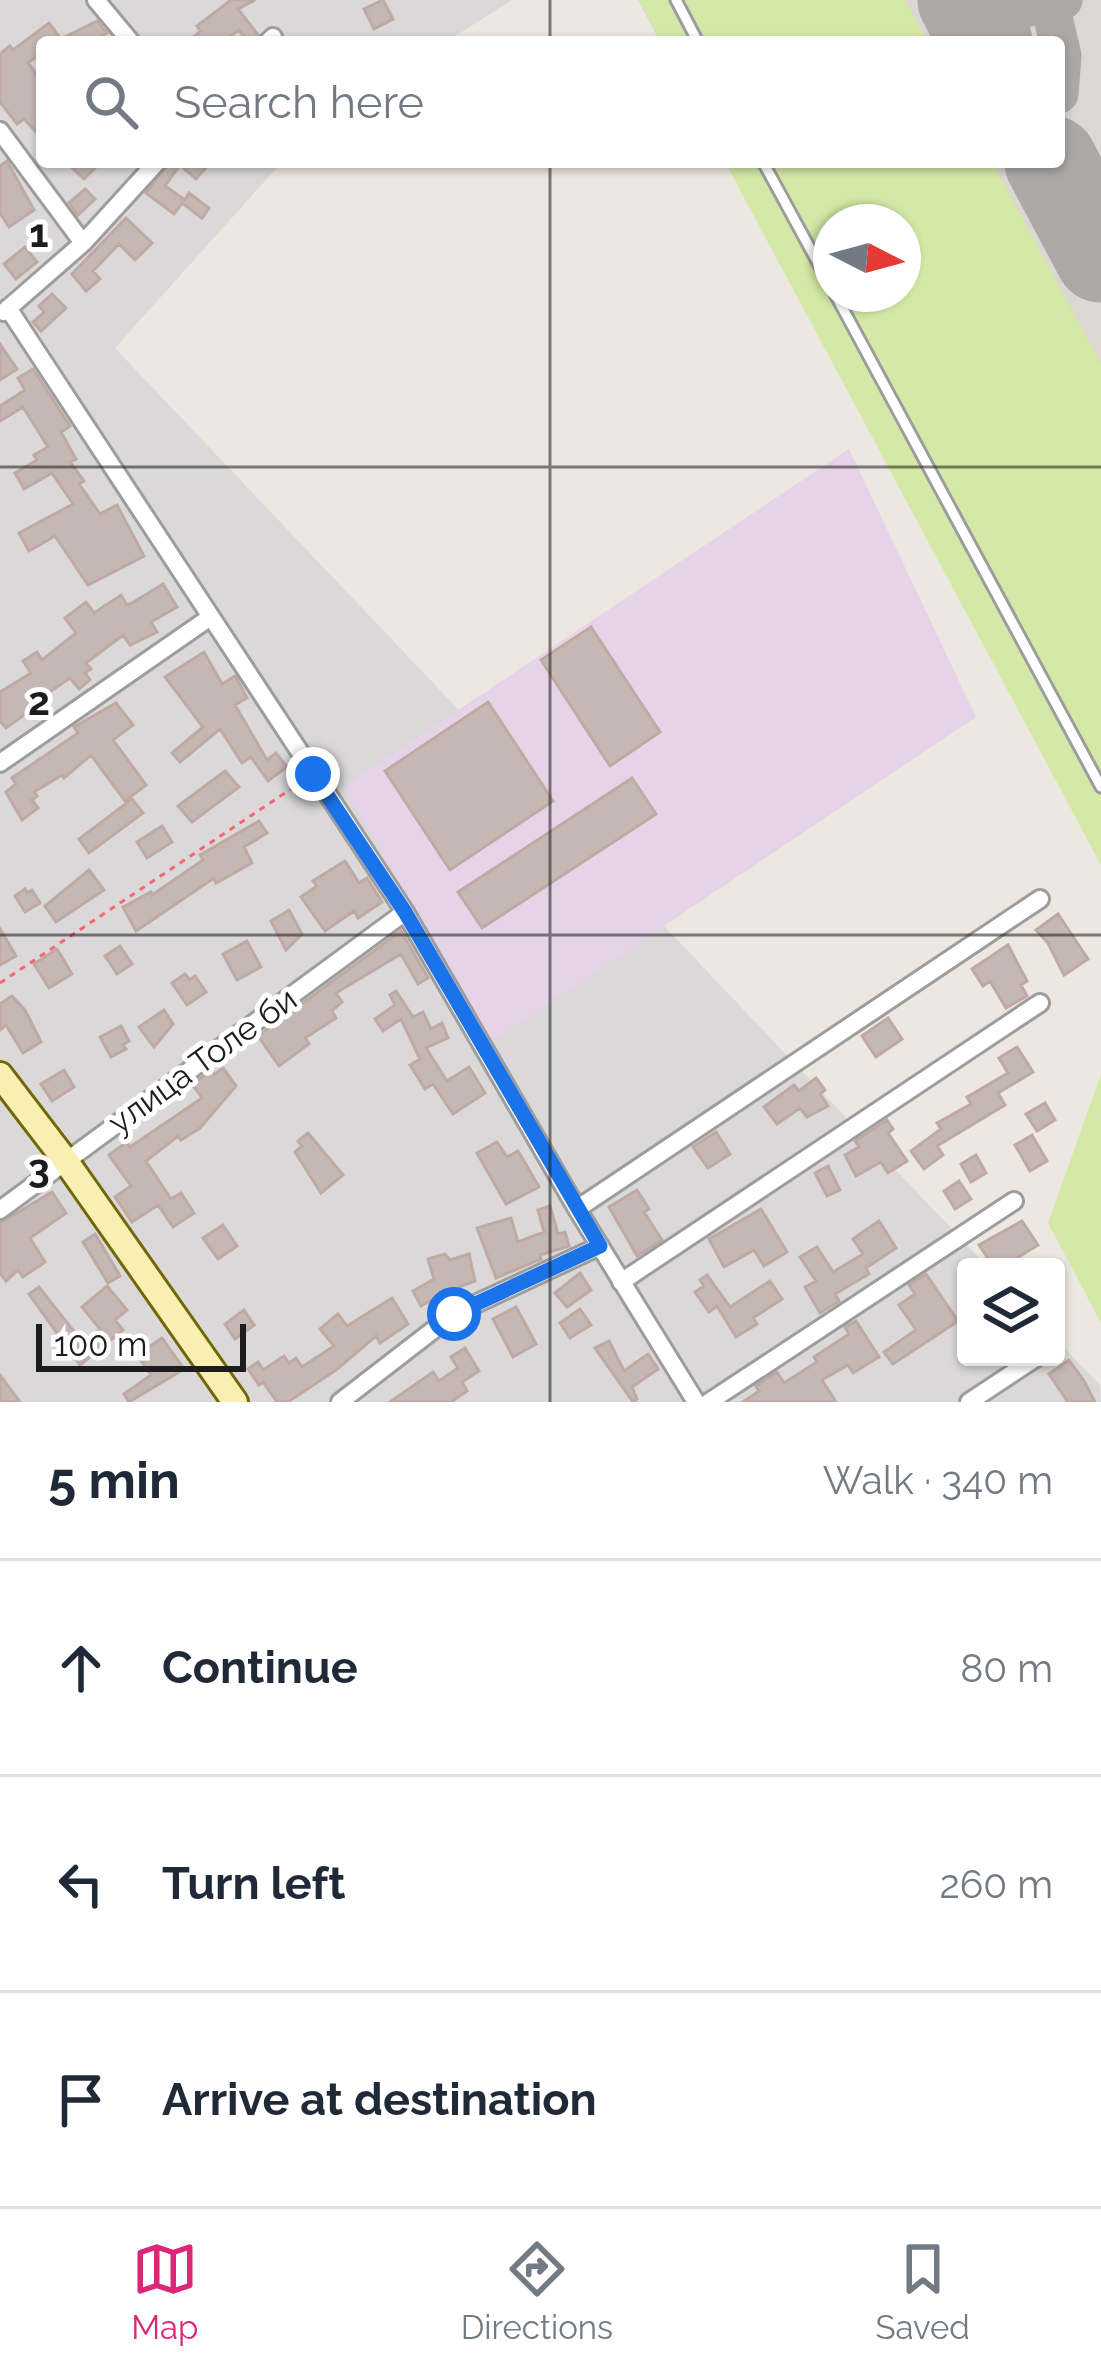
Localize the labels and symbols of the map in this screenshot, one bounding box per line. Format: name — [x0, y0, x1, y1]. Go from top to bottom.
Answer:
north arrow — [813, 204, 921, 312]
text: 1 — [29, 210, 49, 256]
text: 2 — [28, 678, 50, 724]
route end — [286, 747, 340, 801]
street label: улица Толе би — [101, 979, 304, 1142]
text: 3 — [28, 1145, 50, 1191]
route start — [427, 1287, 481, 1341]
scale bar — [36, 1318, 246, 1371]

